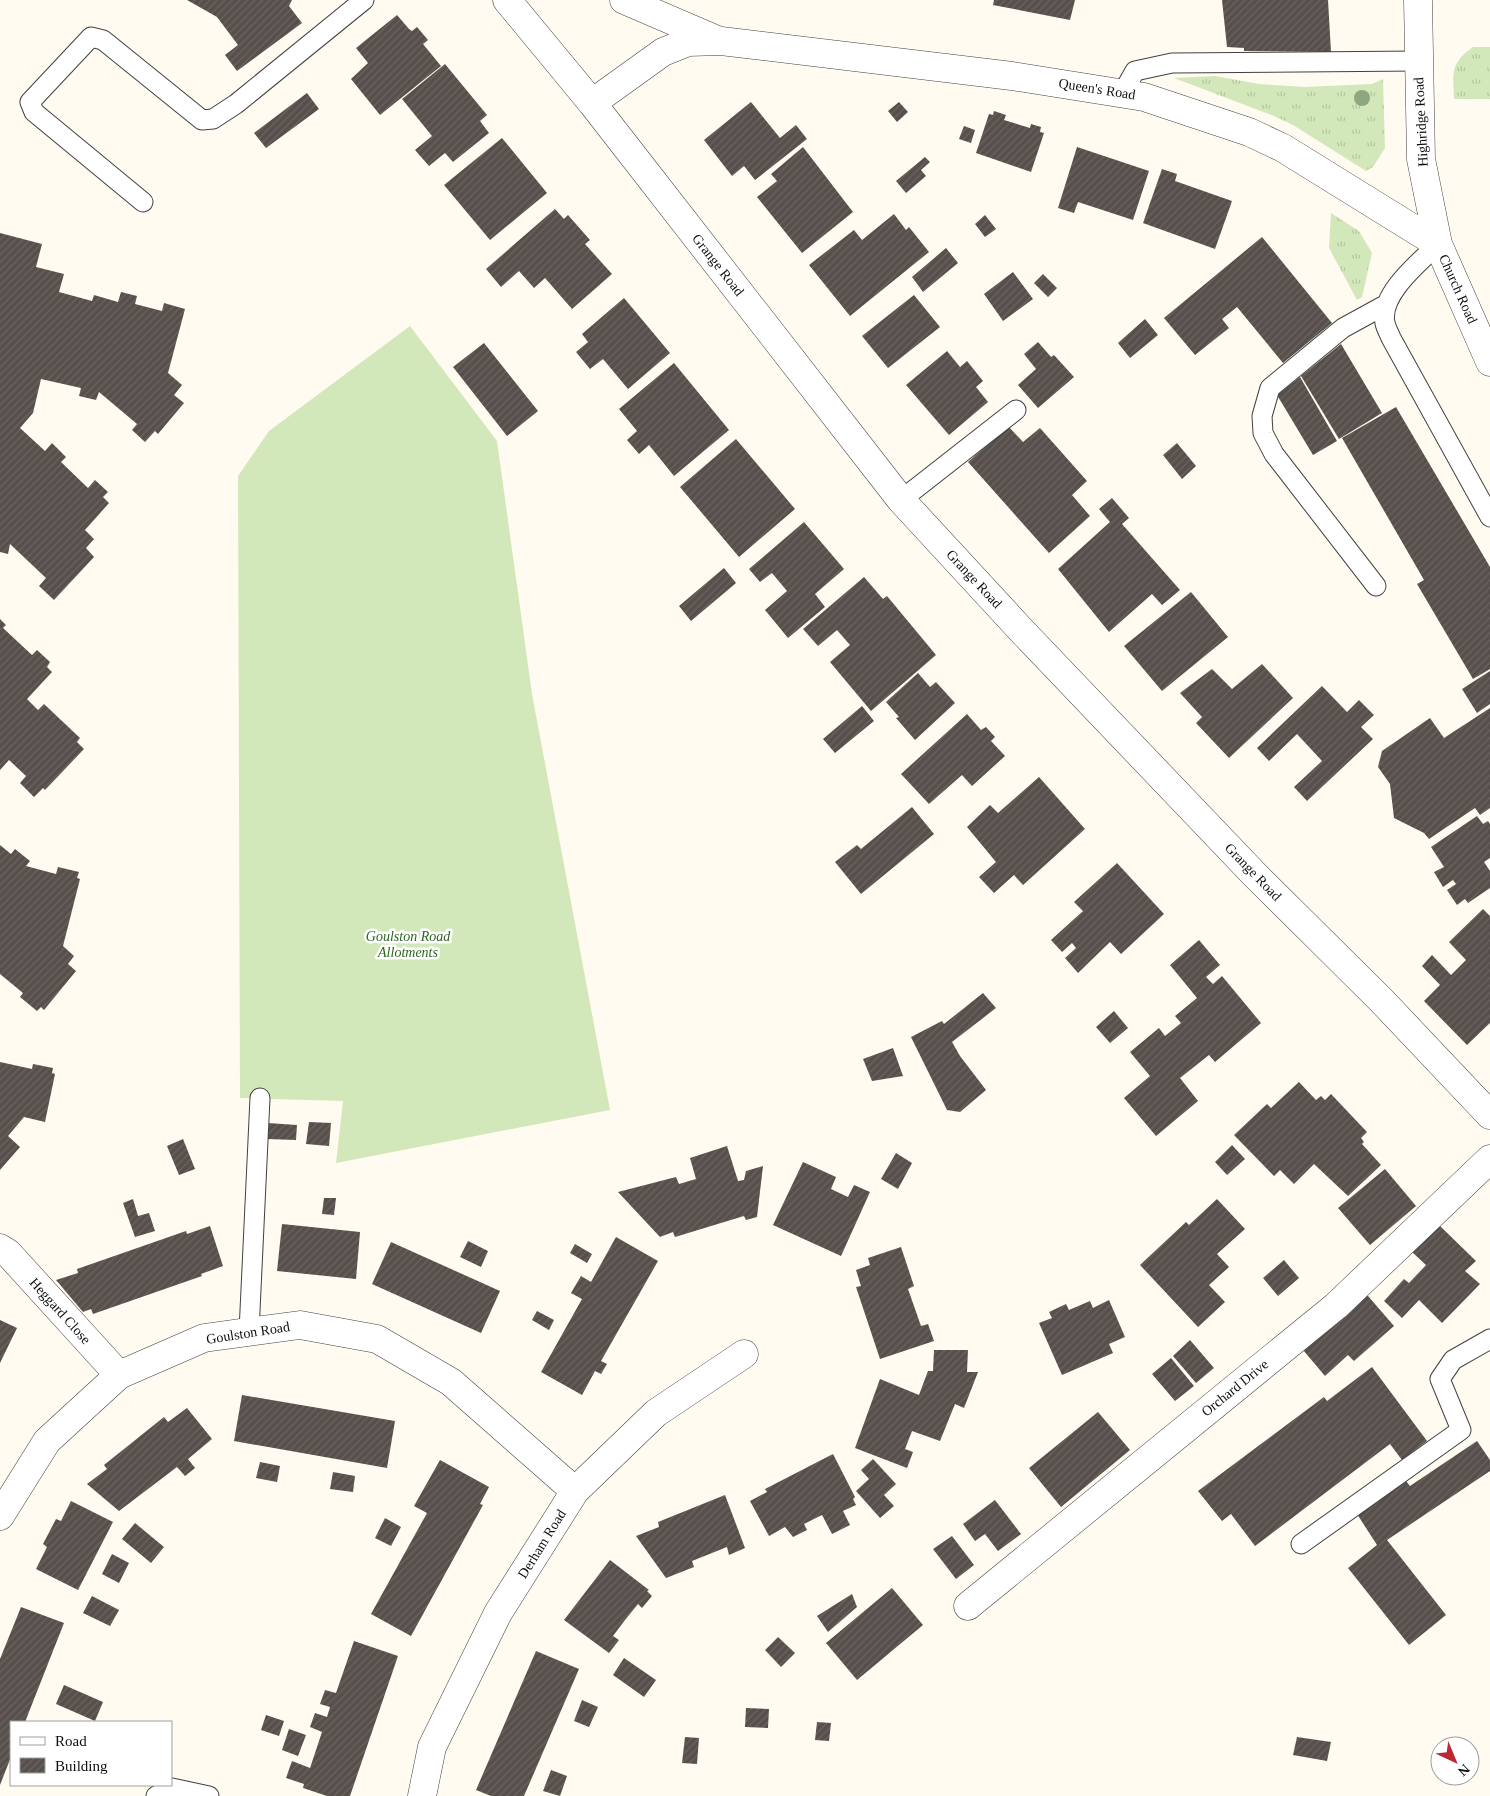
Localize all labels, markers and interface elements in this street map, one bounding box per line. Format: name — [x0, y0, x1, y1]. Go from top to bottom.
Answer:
street label: Queen's Road — [1058, 76, 1136, 102]
street label: Highridge Road — [1411, 77, 1431, 167]
street label: Grange Road — [689, 231, 747, 299]
street label: Church Road — [1436, 252, 1480, 326]
street label: Grange Road — [943, 547, 1005, 611]
street label: Grange Road — [1222, 840, 1284, 904]
park label: Goulston Road Allotments — [366, 929, 451, 960]
street label: Heggard Close — [26, 1275, 94, 1347]
street label: Goulston Road — [205, 1319, 291, 1347]
street label: Orchard Drive — [1199, 1357, 1271, 1419]
street label: Derham Road — [515, 1507, 569, 1581]
legend — [10, 1721, 172, 1786]
text: Road — [55, 1733, 87, 1749]
north arrow — [1430, 1736, 1480, 1786]
text: Building — [55, 1758, 108, 1774]
text: N — [1455, 1761, 1473, 1779]

